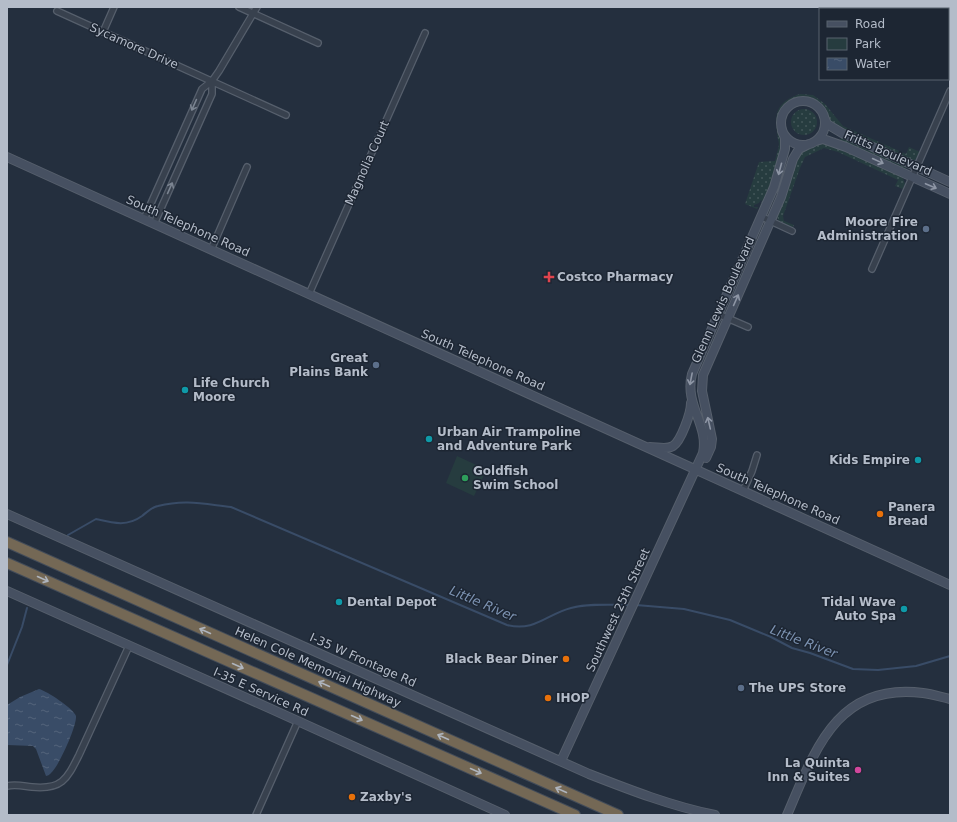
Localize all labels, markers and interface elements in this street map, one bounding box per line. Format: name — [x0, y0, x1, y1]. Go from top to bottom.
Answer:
legend — [819, 8, 949, 80]
text: Road — [855, 17, 885, 31]
street label: Sycamore Drive — [88, 20, 180, 72]
text: Park — [855, 37, 881, 51]
text: Water — [855, 57, 891, 71]
one-way arrow — [190, 99, 198, 111]
street label: Magnolia Court — [342, 118, 392, 207]
street label: Fritts Boulevard — [842, 127, 934, 179]
one-way arrow — [872, 158, 884, 165]
one-way arrow — [776, 162, 783, 175]
one-way arrow — [166, 183, 174, 195]
one-way arrow — [925, 183, 937, 190]
street label: South Telephone Road — [124, 192, 252, 260]
place label: Moore Fire Administration — [817, 215, 918, 243]
marker: Moore Fire Administration — [921, 224, 931, 234]
street label: Glenn Lewis Boulevard — [689, 235, 757, 365]
place label: Costco Pharmacy — [557, 270, 674, 284]
marker: Costco Pharmacy — [544, 272, 554, 282]
one-way arrow — [733, 295, 740, 307]
street label: South Telephone Road — [419, 326, 547, 394]
place label: Great Plains Bank — [289, 351, 369, 379]
marker: Great Plains Bank — [371, 360, 381, 370]
one-way arrow — [687, 372, 695, 385]
place label: Life Church Moore — [193, 376, 270, 404]
marker: Life Church Moore — [180, 385, 190, 395]
one-way arrow — [705, 416, 713, 429]
place label: Urban Air Trampoline and Adventure Park — [437, 425, 581, 453]
marker: Urban Air Trampoline and Adventure Park — [424, 434, 434, 444]
place label: Kids Empire — [829, 453, 910, 467]
marker: Kids Empire — [913, 455, 923, 465]
street label: South Telephone Road — [714, 460, 842, 528]
place label: Goldfish Swim School — [473, 464, 558, 492]
marker: Goldfish Swim School — [460, 473, 470, 483]
place label: Panera Bread — [888, 500, 935, 528]
marker: Panera Bread — [875, 509, 885, 519]
street label: Southwest 25th Street — [583, 546, 653, 674]
one-way arrow — [36, 576, 48, 583]
water label: Little River — [447, 583, 520, 625]
place label: Dental Depot — [347, 595, 437, 609]
place label: Tidal Wave Auto Spa — [822, 595, 896, 623]
marker: Dental Depot — [334, 597, 344, 607]
marker: Tidal Wave Auto Spa — [899, 604, 909, 614]
water label: Little River — [768, 622, 841, 662]
street label: Helen Cole Memorial Highway — [233, 624, 403, 710]
one-way arrow — [200, 627, 212, 634]
street label: I-35 W Frontage Rd — [308, 630, 418, 690]
place label: Black Bear Diner — [445, 652, 558, 666]
marker: Black Bear Diner — [561, 654, 571, 664]
one-way arrow — [232, 662, 244, 670]
street label: I-35 E Service Rd — [211, 665, 311, 719]
one-way arrow — [318, 680, 330, 687]
place label: The UPS Store — [749, 681, 846, 695]
marker: The UPS Store — [736, 683, 746, 693]
place label: IHOP — [556, 691, 590, 705]
marker: IHOP — [543, 693, 553, 703]
one-way arrow — [351, 715, 363, 723]
one-way arrow — [437, 733, 449, 740]
place label: La Quinta Inn & Suites — [767, 756, 850, 784]
marker: La Quinta Inn & Suites — [853, 765, 863, 775]
one-way arrow — [470, 768, 482, 775]
one-way arrow — [556, 786, 568, 793]
place label: Zaxby's — [360, 790, 412, 804]
marker: Zaxby's — [347, 792, 357, 802]

